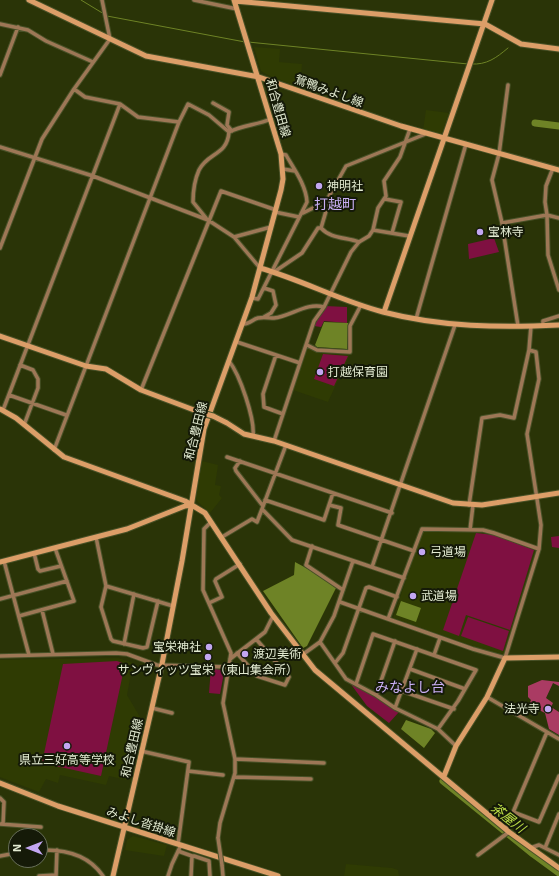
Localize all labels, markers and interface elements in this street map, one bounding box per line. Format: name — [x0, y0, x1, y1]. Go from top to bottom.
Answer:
street label: 鴛鴨みよし線 — [293, 72, 365, 110]
street label: 和合豊田線 — [263, 77, 293, 139]
place label: 神明社 — [327, 179, 363, 193]
marker: 神明社 — [314, 181, 324, 191]
district label: 打越町 — [314, 196, 356, 212]
place label: 宝林寺 — [488, 225, 524, 239]
marker: 宝林寺 — [475, 227, 485, 237]
place label: 打越保育園 — [328, 365, 388, 379]
marker: 打越保育園 — [315, 367, 325, 377]
street label: 和合豊田線 — [182, 400, 210, 462]
place label: 弓道場 — [430, 545, 466, 559]
marker: 弓道場 — [417, 547, 427, 557]
place label: 武道場 — [421, 589, 457, 603]
marker: 武道場 — [408, 591, 418, 601]
place label: 宝栄神社 — [153, 640, 201, 654]
marker: 宝栄神社 — [204, 642, 214, 652]
place label: 渡辺美術 — [253, 647, 301, 661]
marker: 渡辺美術 — [240, 649, 250, 659]
marker: サンヴィッツ宝栄（東山集会所） — [203, 652, 213, 662]
place label: サンヴィッツ宝栄（東山集会所） — [118, 663, 298, 677]
district label: みなよし台 — [375, 679, 445, 695]
place label: 法光寺 — [504, 702, 540, 716]
marker: 法光寺 — [543, 704, 553, 714]
street label: 和合豊田線 — [118, 717, 146, 779]
marker: 県立三好高等学校 — [62, 741, 72, 751]
place label: 県立三好高等学校 — [19, 753, 115, 767]
water label: 茶屋川 — [488, 800, 528, 836]
street label: みよし沓掛線 — [105, 804, 177, 840]
north arrow — [8, 828, 48, 868]
text: N — [10, 844, 23, 852]

